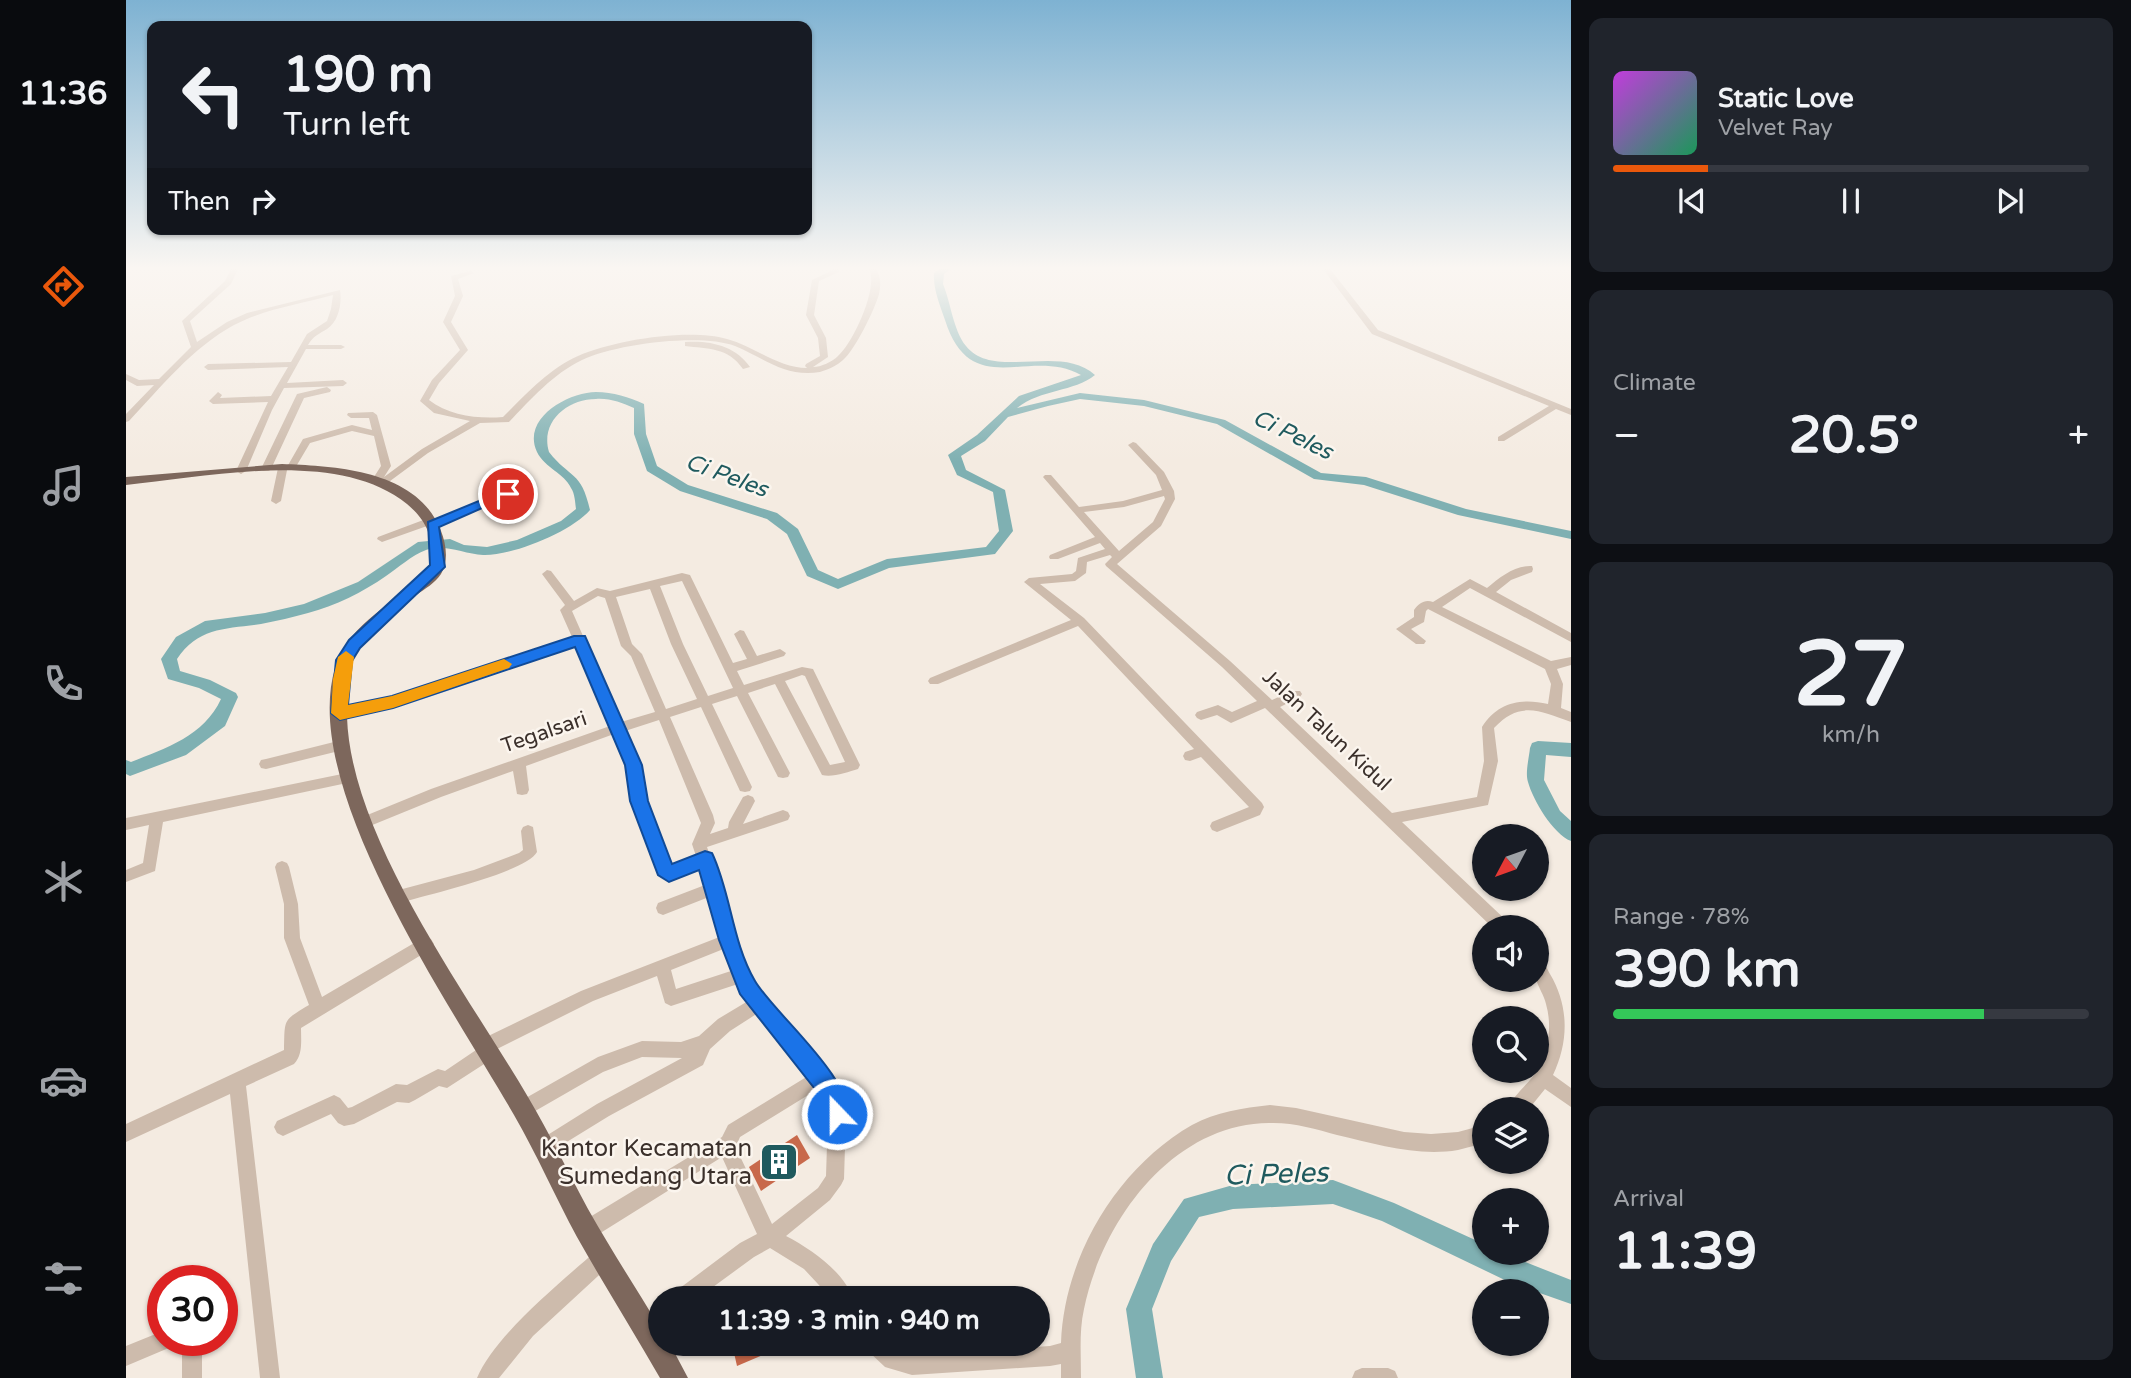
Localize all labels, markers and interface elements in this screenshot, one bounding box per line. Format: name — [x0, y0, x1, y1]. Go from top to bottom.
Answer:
text: 190 m — [283, 46, 433, 105]
icon: left — [168, 49, 259, 140]
text: 11:36 — [19, 75, 107, 113]
text: Static Love — [1718, 83, 1854, 114]
text: Turn left — [283, 106, 410, 144]
text: Velvet Ray — [1718, 114, 1833, 142]
icon: right — [244, 182, 282, 220]
icon: previous — [1673, 182, 1711, 220]
icon: pause — [1832, 182, 1870, 220]
icon: next — [1991, 182, 2029, 220]
text: Then — [168, 186, 230, 217]
icon: directions — [39, 262, 88, 311]
text: Climate — [1613, 369, 1696, 397]
water label: Ci Peles — [1248, 404, 1339, 467]
text: 20.5° — [1789, 404, 1919, 467]
text: − — [1613, 413, 1640, 459]
text: + — [2068, 413, 2089, 459]
water label: Ci Peles — [682, 448, 774, 504]
icon: music — [39, 461, 88, 510]
pin — [478, 464, 538, 524]
icon: arrive — [489, 475, 527, 513]
text: 27 — [1794, 620, 1908, 730]
icon: phone — [39, 659, 88, 708]
street label: Jalan Talun Kidul — [1257, 664, 1396, 796]
street label: Tegalsari — [498, 706, 590, 759]
text: km/h — [1822, 721, 1880, 749]
north arrow — [1472, 824, 1549, 901]
map controls — [1472, 824, 1549, 1356]
icon: climate — [39, 857, 88, 906]
text: Range · 78% — [1613, 903, 1749, 931]
button: sound — [1472, 915, 1549, 992]
text: 390 km — [1613, 938, 1801, 1001]
button: search — [1472, 1006, 1549, 1083]
icon: car — [39, 1056, 88, 1105]
position arrow — [800, 1077, 874, 1151]
button: layers — [1472, 1097, 1549, 1174]
place label: Kantor Kecamatan Sumedang Utara — [541, 1134, 752, 1191]
building icon: Kantor Kecamatan Sumedang Utara — [758, 1141, 800, 1183]
water label: Ci Peles — [1223, 1155, 1330, 1193]
text: Arrival — [1613, 1185, 1684, 1213]
button: + — [1472, 1188, 1549, 1265]
text: 11:39 — [1613, 1220, 1757, 1283]
icon: filters — [39, 1254, 88, 1303]
speed limit sign: 30 — [147, 1265, 238, 1356]
button: − — [1472, 1279, 1549, 1356]
text: 11:39 · 3 min · 940 m — [718, 1305, 980, 1336]

